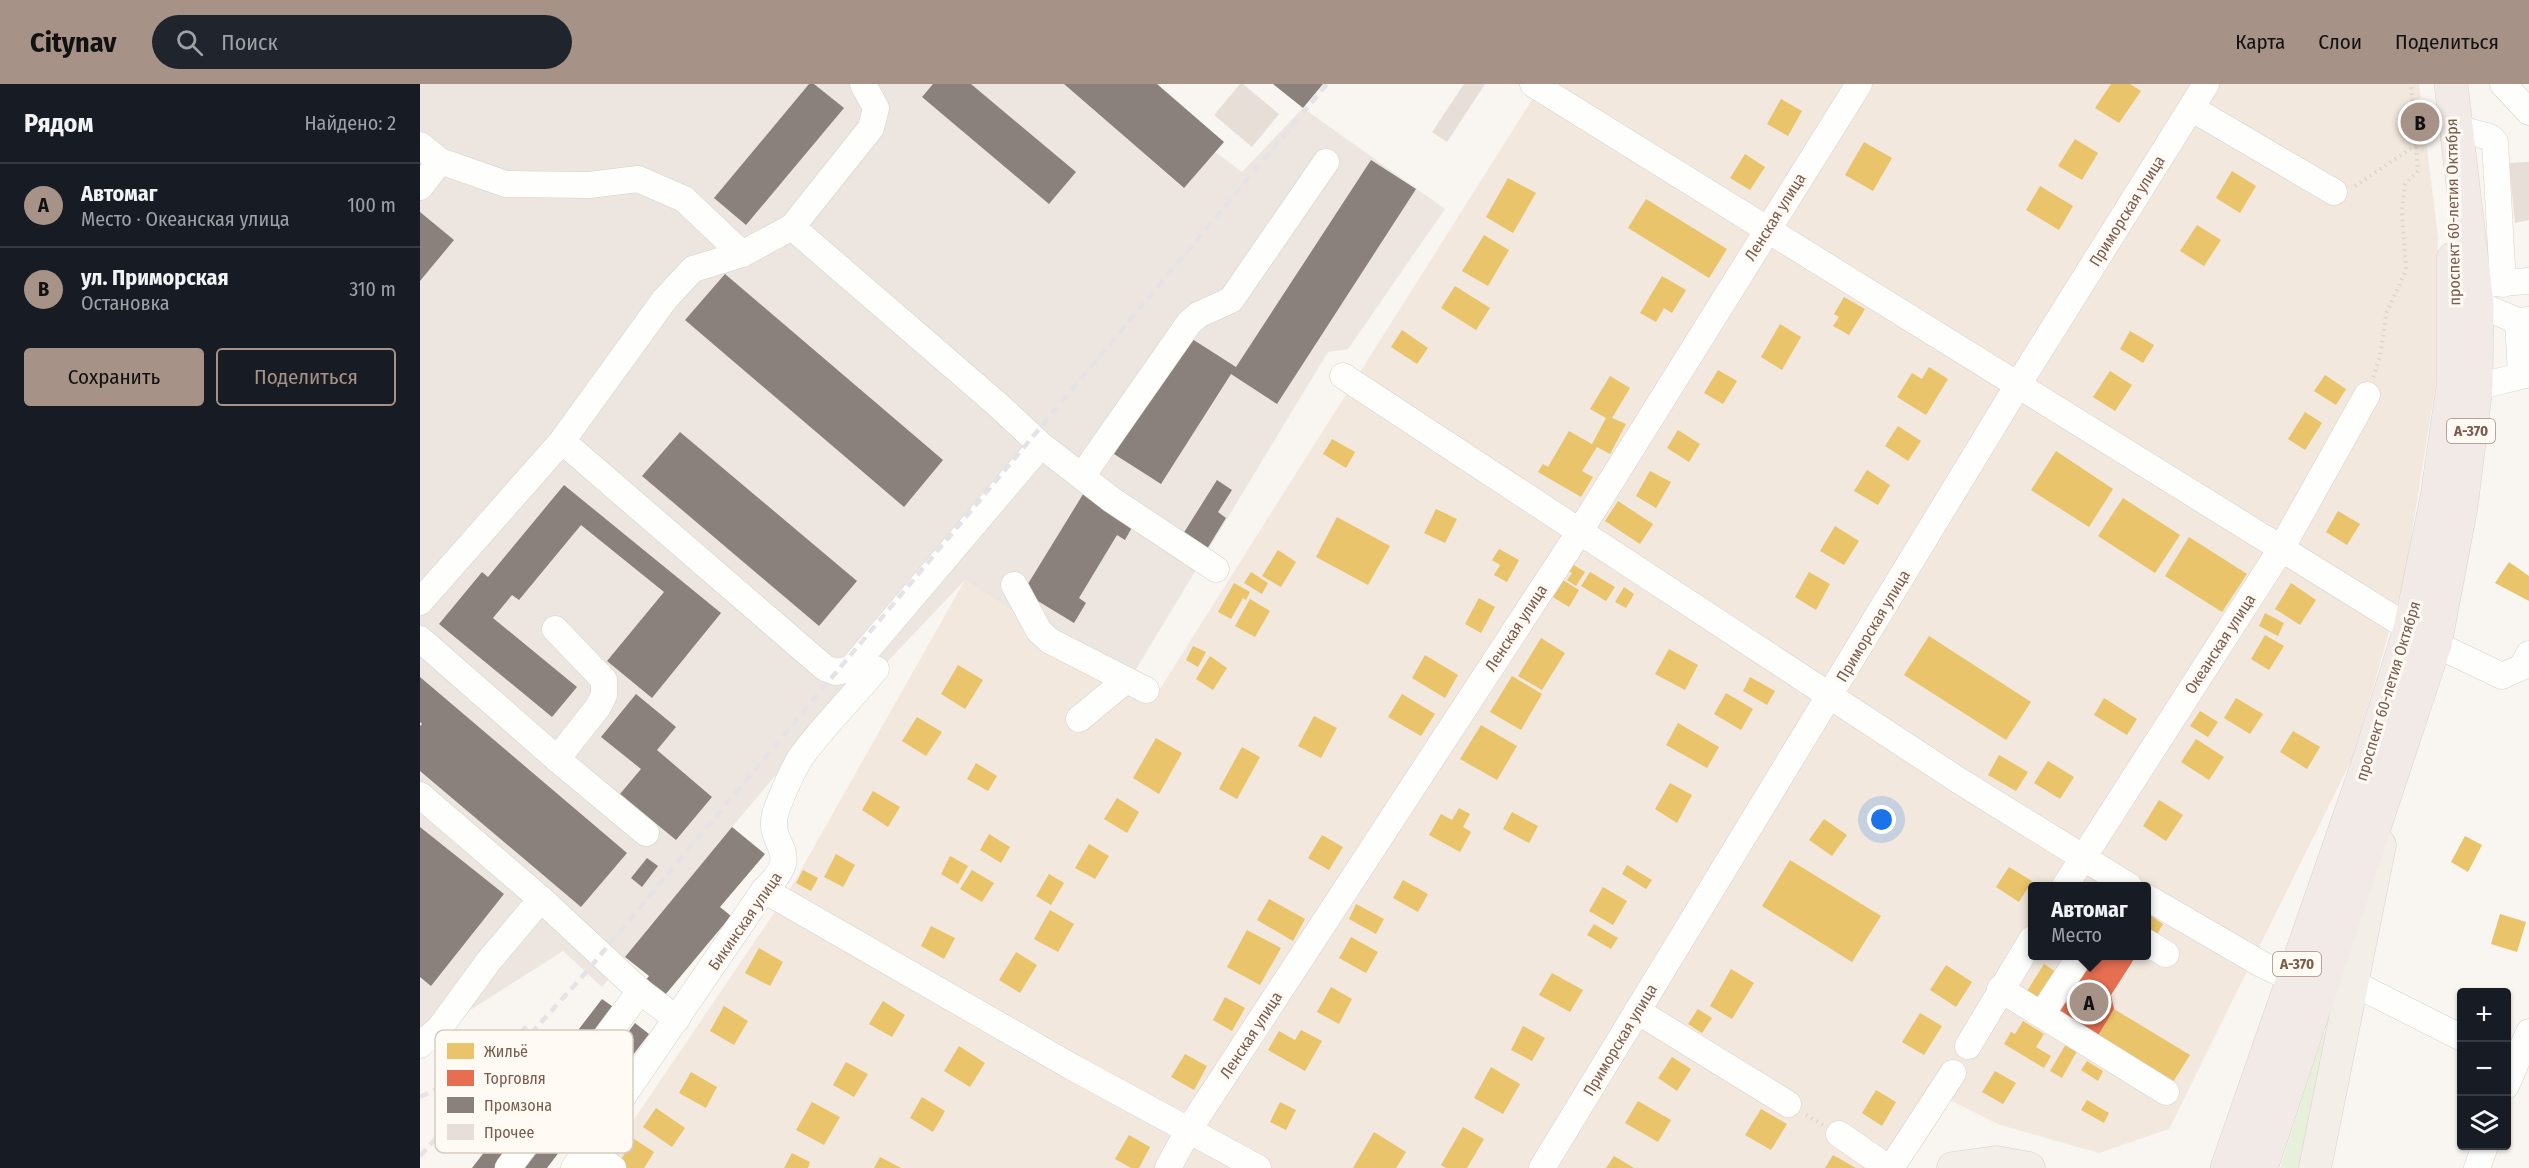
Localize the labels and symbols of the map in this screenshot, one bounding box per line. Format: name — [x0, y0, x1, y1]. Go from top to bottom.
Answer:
pin: B — [2400, 99, 2440, 144]
street label: проспект 60-летия Октября — [2442, 118, 2464, 306]
street label: Приморская улица — [2085, 152, 2169, 270]
street label: Ленская улица — [1741, 170, 1810, 264]
road number: А-370 — [2447, 419, 2495, 443]
street label: Приморская улица — [1832, 566, 1914, 685]
street label: Ленская улица — [1481, 581, 1551, 675]
street label: Океанская улица — [2181, 590, 2259, 698]
street label: проспект 60-летия Октября — [2352, 599, 2424, 783]
your location — [1867, 805, 1896, 834]
street label: Бикинская улица — [704, 868, 786, 974]
road number: А-370 — [2273, 952, 2321, 976]
street label: Приморская улица — [1579, 980, 1661, 1099]
pin: A — [2070, 980, 2108, 1024]
street label: Ленская улица — [1216, 988, 1286, 1082]
legend — [435, 1030, 633, 1153]
text: Жильё — [484, 1042, 528, 1061]
text: Торговля — [484, 1069, 546, 1088]
text: Промзона — [484, 1096, 552, 1115]
text: Прочее — [484, 1123, 534, 1142]

